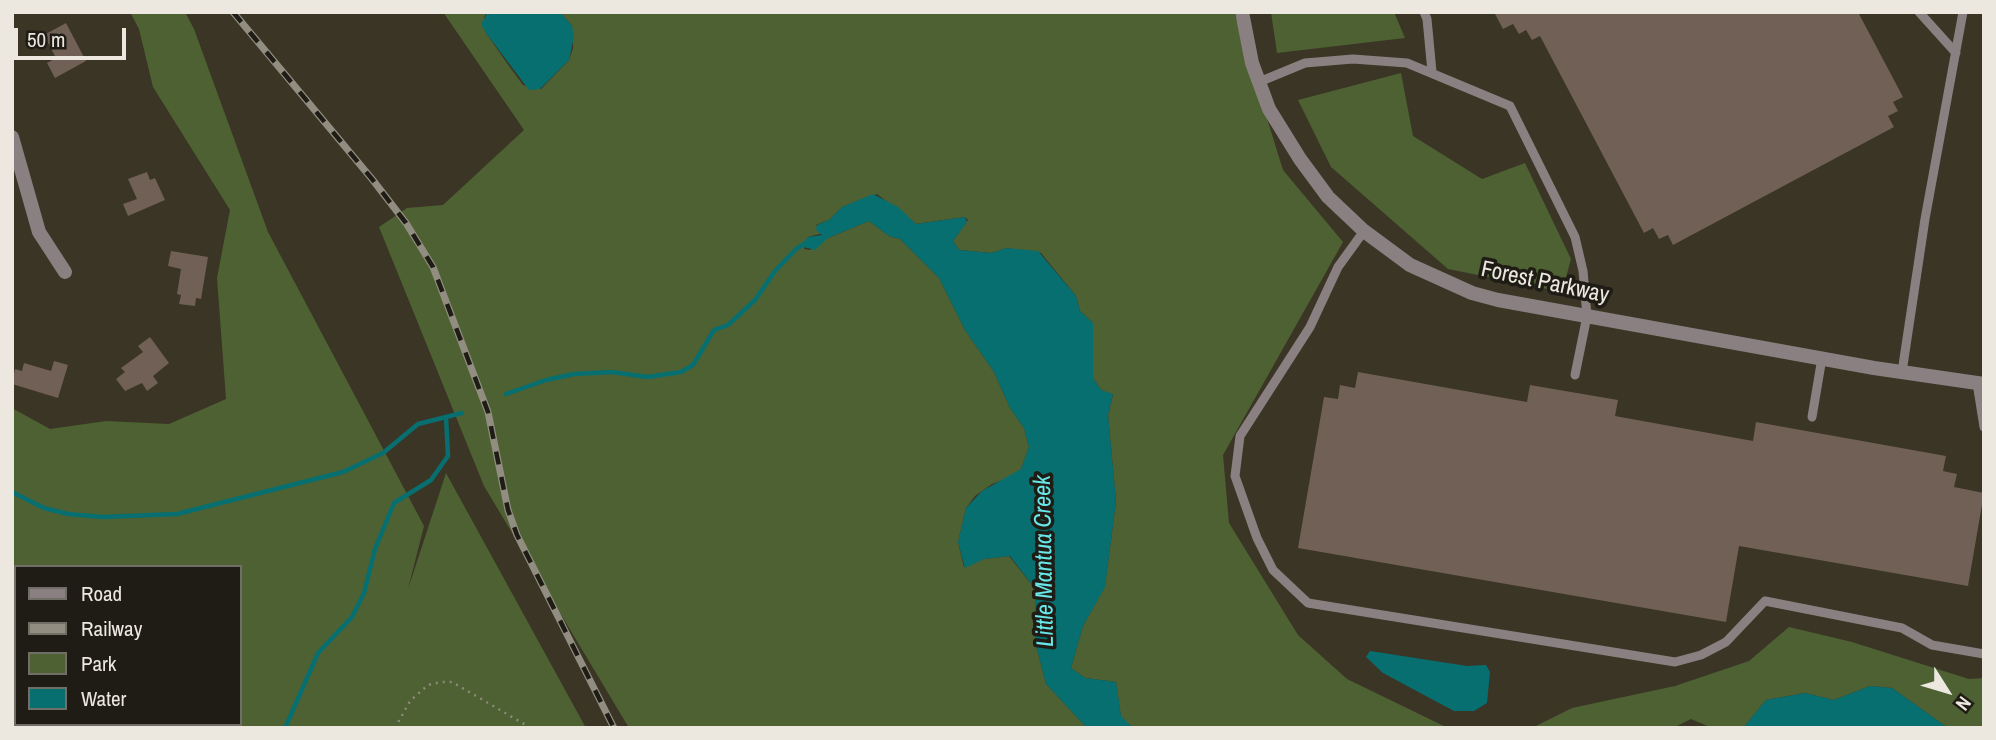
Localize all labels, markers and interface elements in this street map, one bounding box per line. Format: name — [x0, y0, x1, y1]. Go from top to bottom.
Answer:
scale bar — [18, 14, 130, 58]
text: 50 m — [27, 25, 65, 54]
street label: Forest Parkway — [1479, 256, 1611, 310]
water label: Little Mantua Creek — [1029, 475, 1061, 647]
legend — [14, 565, 242, 726]
text: Road — [81, 579, 122, 608]
text: Railway — [81, 614, 142, 643]
text: Park — [81, 649, 116, 678]
north arrow — [1912, 656, 1982, 726]
text: Water — [81, 684, 126, 713]
text: N — [1950, 691, 1978, 716]

